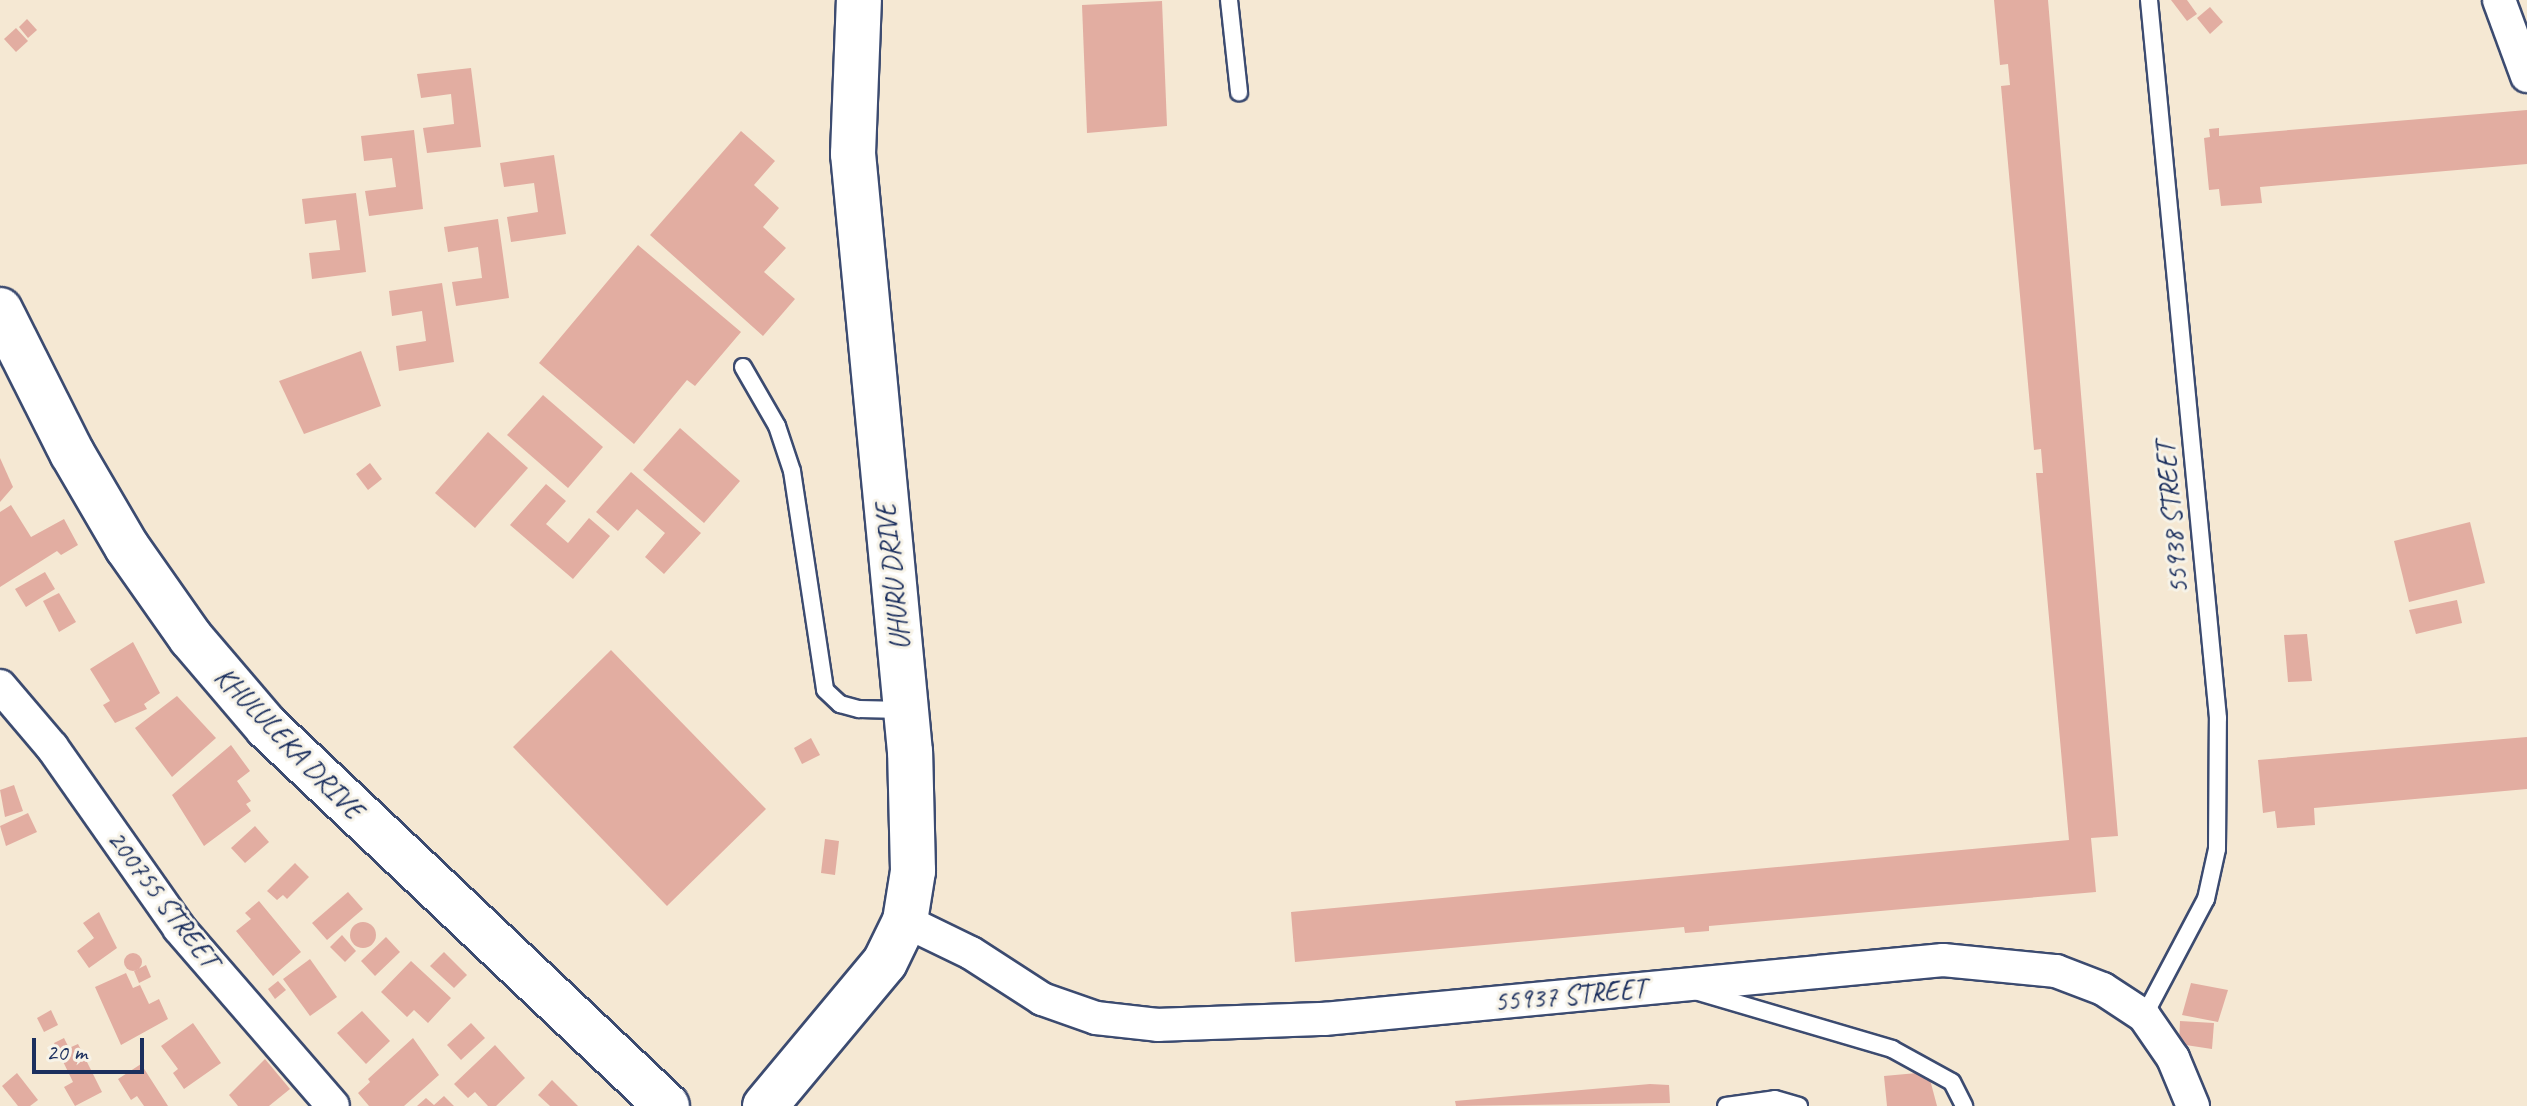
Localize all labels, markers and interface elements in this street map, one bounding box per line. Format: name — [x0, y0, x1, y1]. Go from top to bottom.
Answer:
street label: 55938 STREET — [2149, 441, 2195, 595]
street label: UHURU DRIVE — [869, 502, 917, 652]
street label: KHULULEKA DRIVE — [208, 660, 370, 826]
street label: 200755 STREET — [100, 823, 226, 975]
street label: 55937 STREET — [1493, 972, 1647, 1018]
scale bar — [36, 1022, 148, 1072]
text: 20 m — [46, 1037, 87, 1067]

